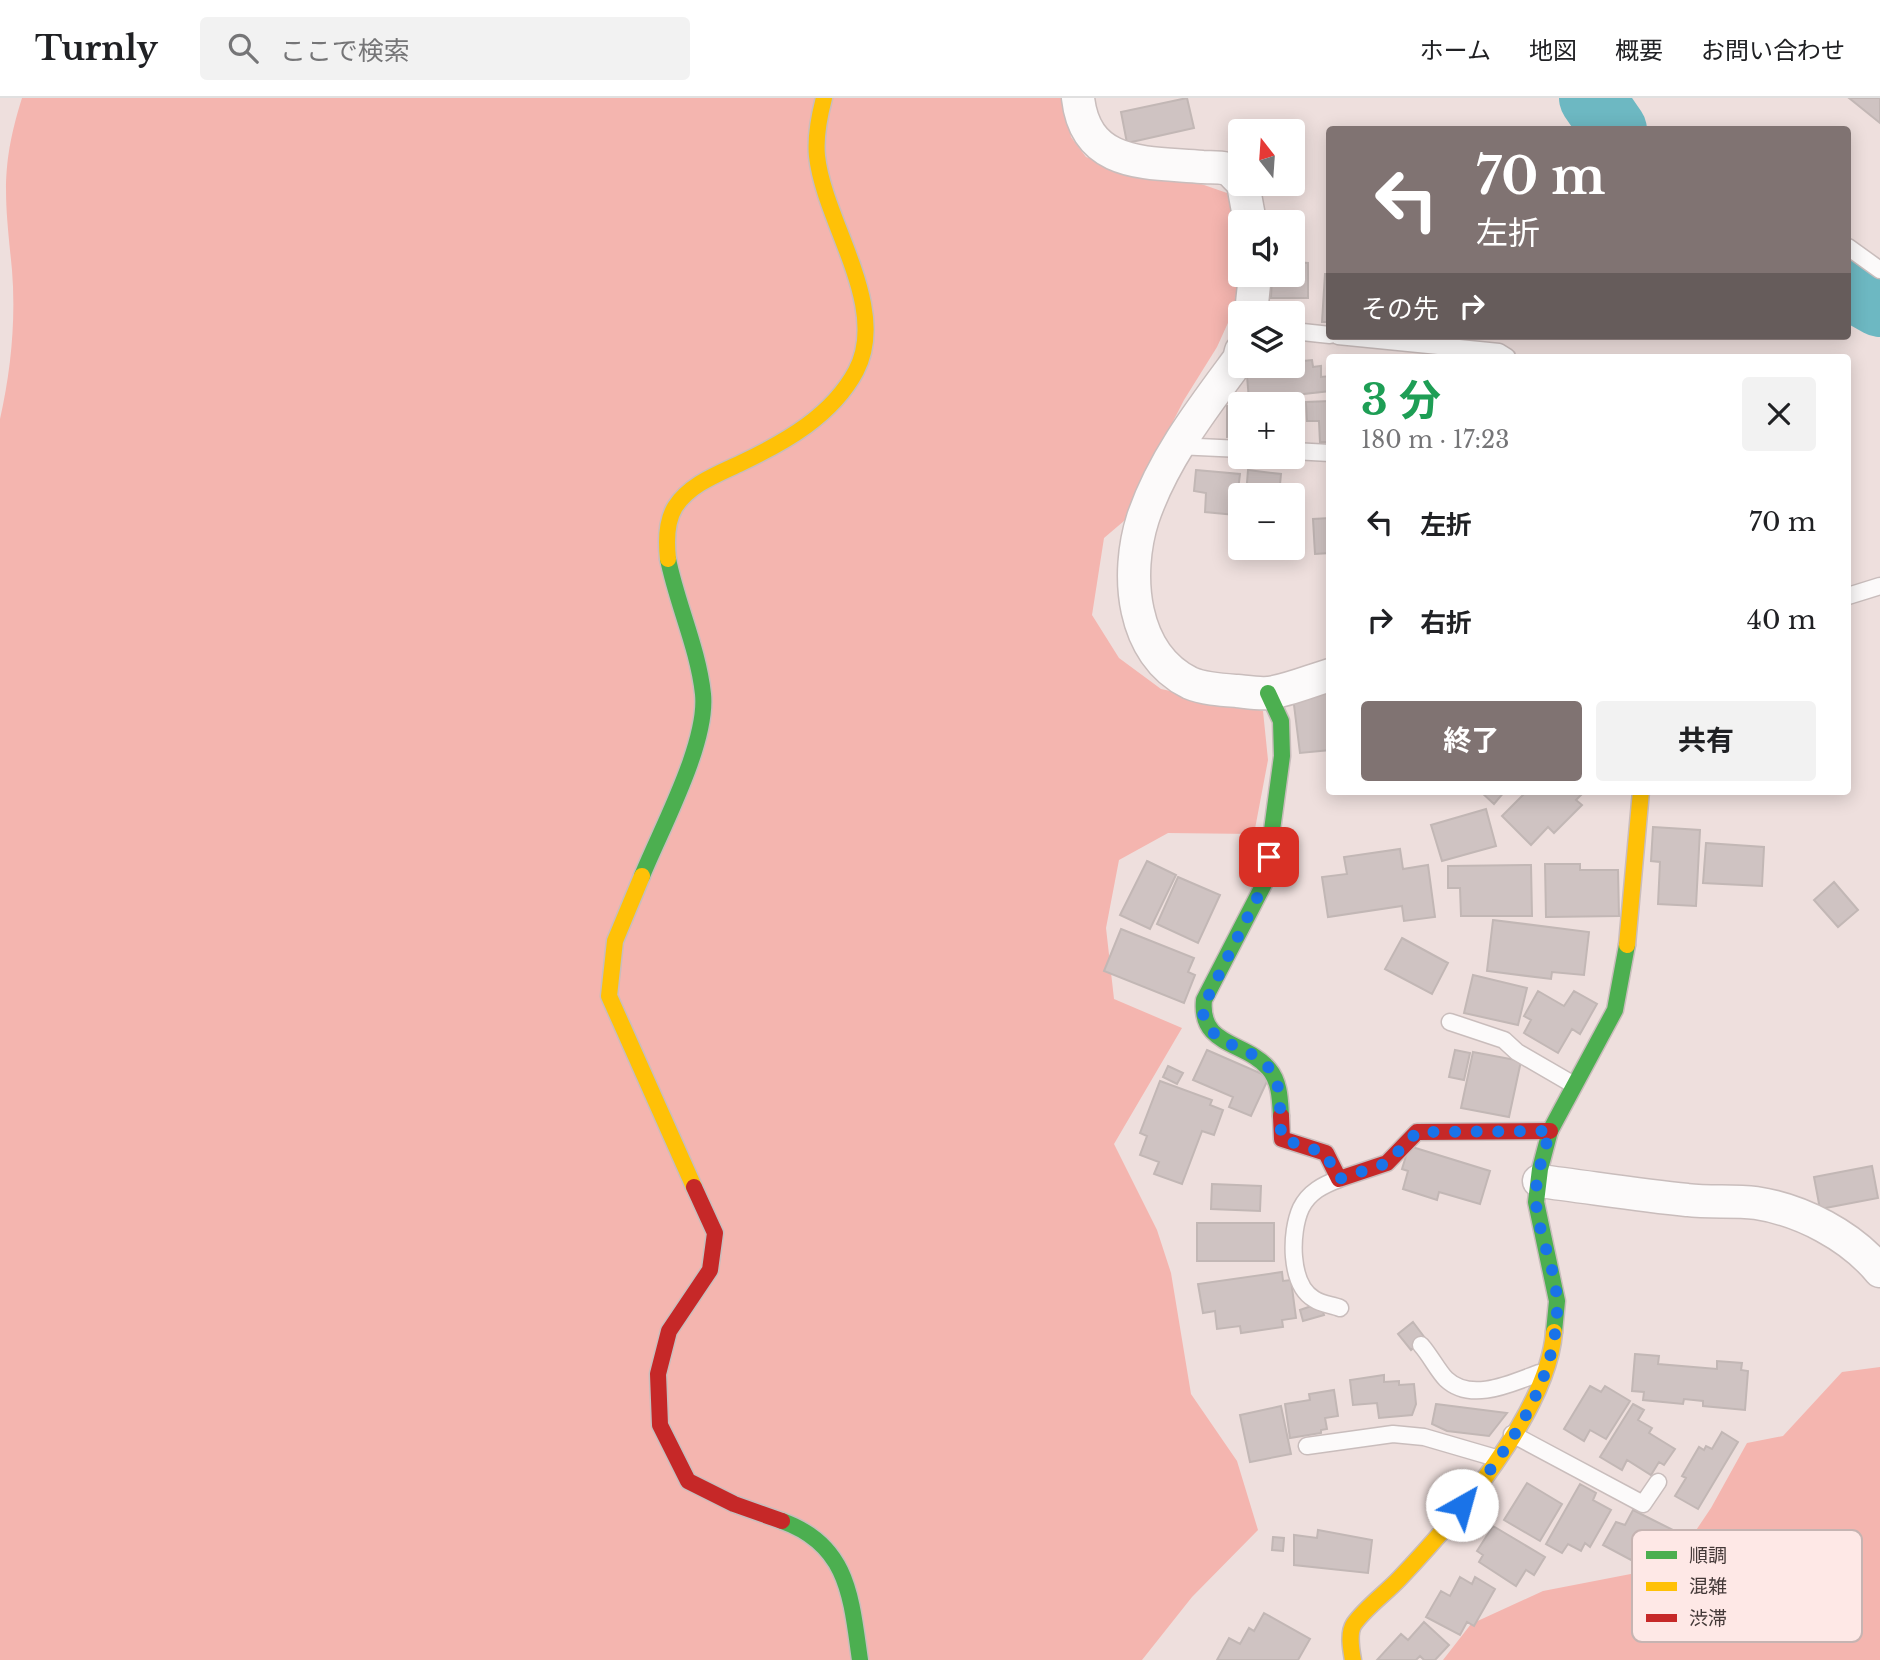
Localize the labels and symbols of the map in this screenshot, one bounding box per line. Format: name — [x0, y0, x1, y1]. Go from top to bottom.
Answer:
north arrow — [1228, 119, 1306, 196]
pin — [1239, 827, 1299, 887]
position arrow — [1425, 1468, 1499, 1542]
legend — [1632, 1530, 1862, 1642]
text: 順調 — [1689, 1544, 1727, 1567]
text: 混雑 — [1689, 1575, 1727, 1598]
text: 渋滞 — [1689, 1607, 1727, 1630]

